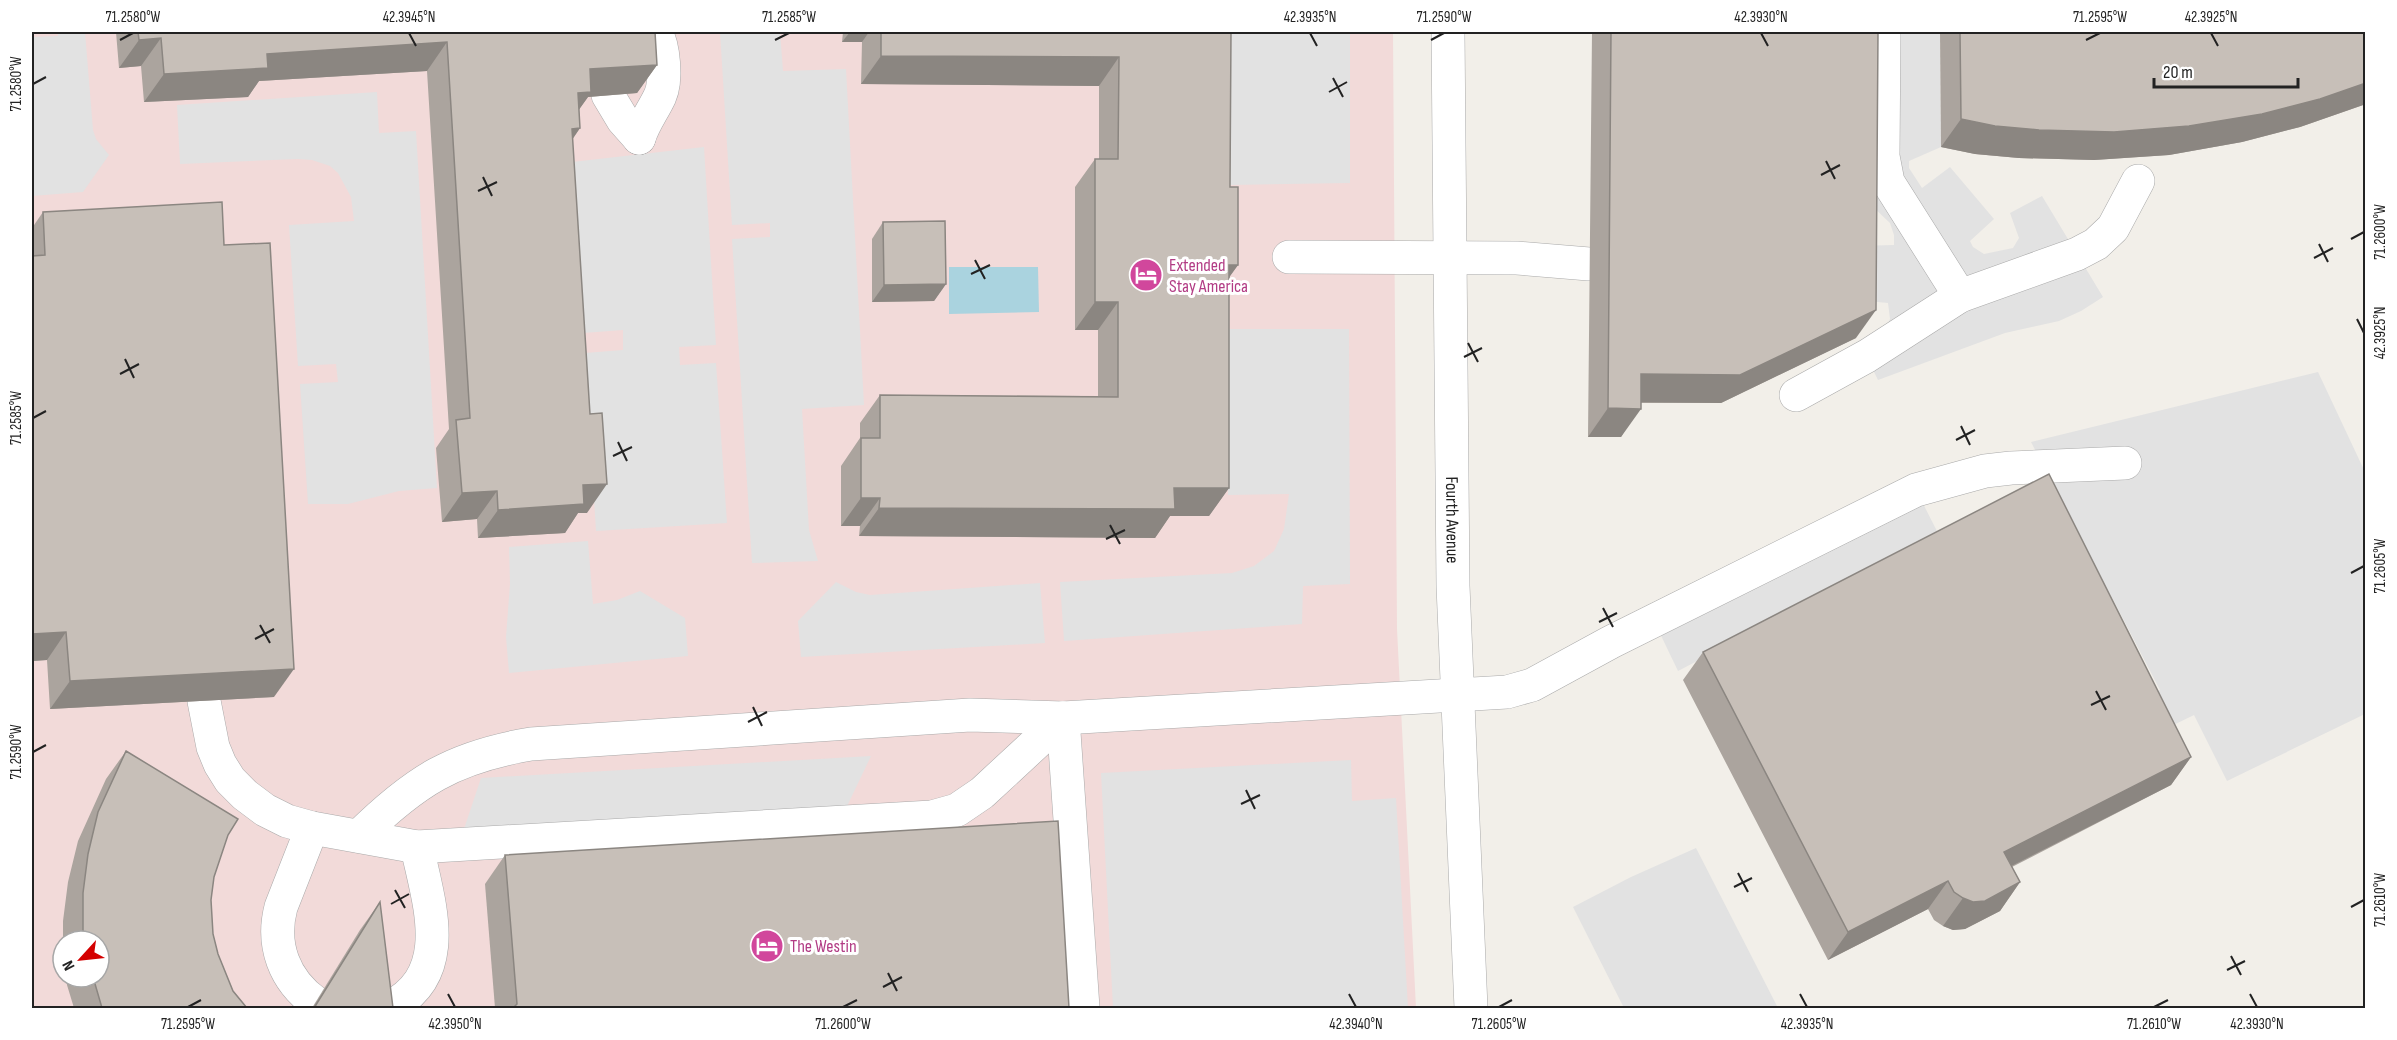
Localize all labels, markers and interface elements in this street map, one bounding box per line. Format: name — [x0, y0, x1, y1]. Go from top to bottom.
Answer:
text: 71.2580°W — [106, 8, 161, 27]
text: 42.3945°N — [383, 8, 435, 27]
text: 71.2585°W — [762, 8, 816, 27]
text: 42.3935°N — [1284, 8, 1336, 27]
text: 71.2590°W — [1417, 8, 1472, 27]
text: 42.3930°N — [1734, 8, 1788, 27]
text: 71.2595°W — [2073, 8, 2127, 27]
text: 42.3925°N — [2185, 8, 2237, 27]
scale bar — [2154, 51, 2298, 89]
text: 71.2580°W — [7, 56, 26, 111]
text: 20 m — [2163, 62, 2193, 83]
text: 71.2600°W — [2371, 204, 2390, 260]
place label: Extended Stay America — [1169, 255, 1248, 297]
hotel icon: Extended Stay America — [1128, 257, 1164, 293]
text: 42.3925°N — [2371, 307, 2390, 359]
text: 71.2585°W — [7, 391, 26, 445]
street label: Fourth Avenue — [1441, 476, 1463, 564]
text: 71.2605°W — [2371, 538, 2390, 593]
text: 71.2590°W — [7, 724, 26, 779]
text: 71.2610°W — [2371, 873, 2390, 927]
hotel icon: The Westin — [749, 928, 785, 964]
north arrow — [51, 929, 111, 989]
place label: The Westin — [790, 936, 857, 957]
text: N — [59, 957, 79, 973]
text: 71.2595°W — [161, 1015, 215, 1034]
text: 42.3950°N — [428, 1015, 482, 1034]
text: 71.2600°W — [815, 1015, 871, 1034]
text: 42.3940°N — [1329, 1015, 1383, 1034]
text: 71.2605°W — [1472, 1015, 1527, 1034]
text: 42.3935°N — [1781, 1015, 1833, 1034]
text: 71.2610°W — [2127, 1015, 2181, 1034]
text: 42.3930°N — [2230, 1015, 2284, 1034]

